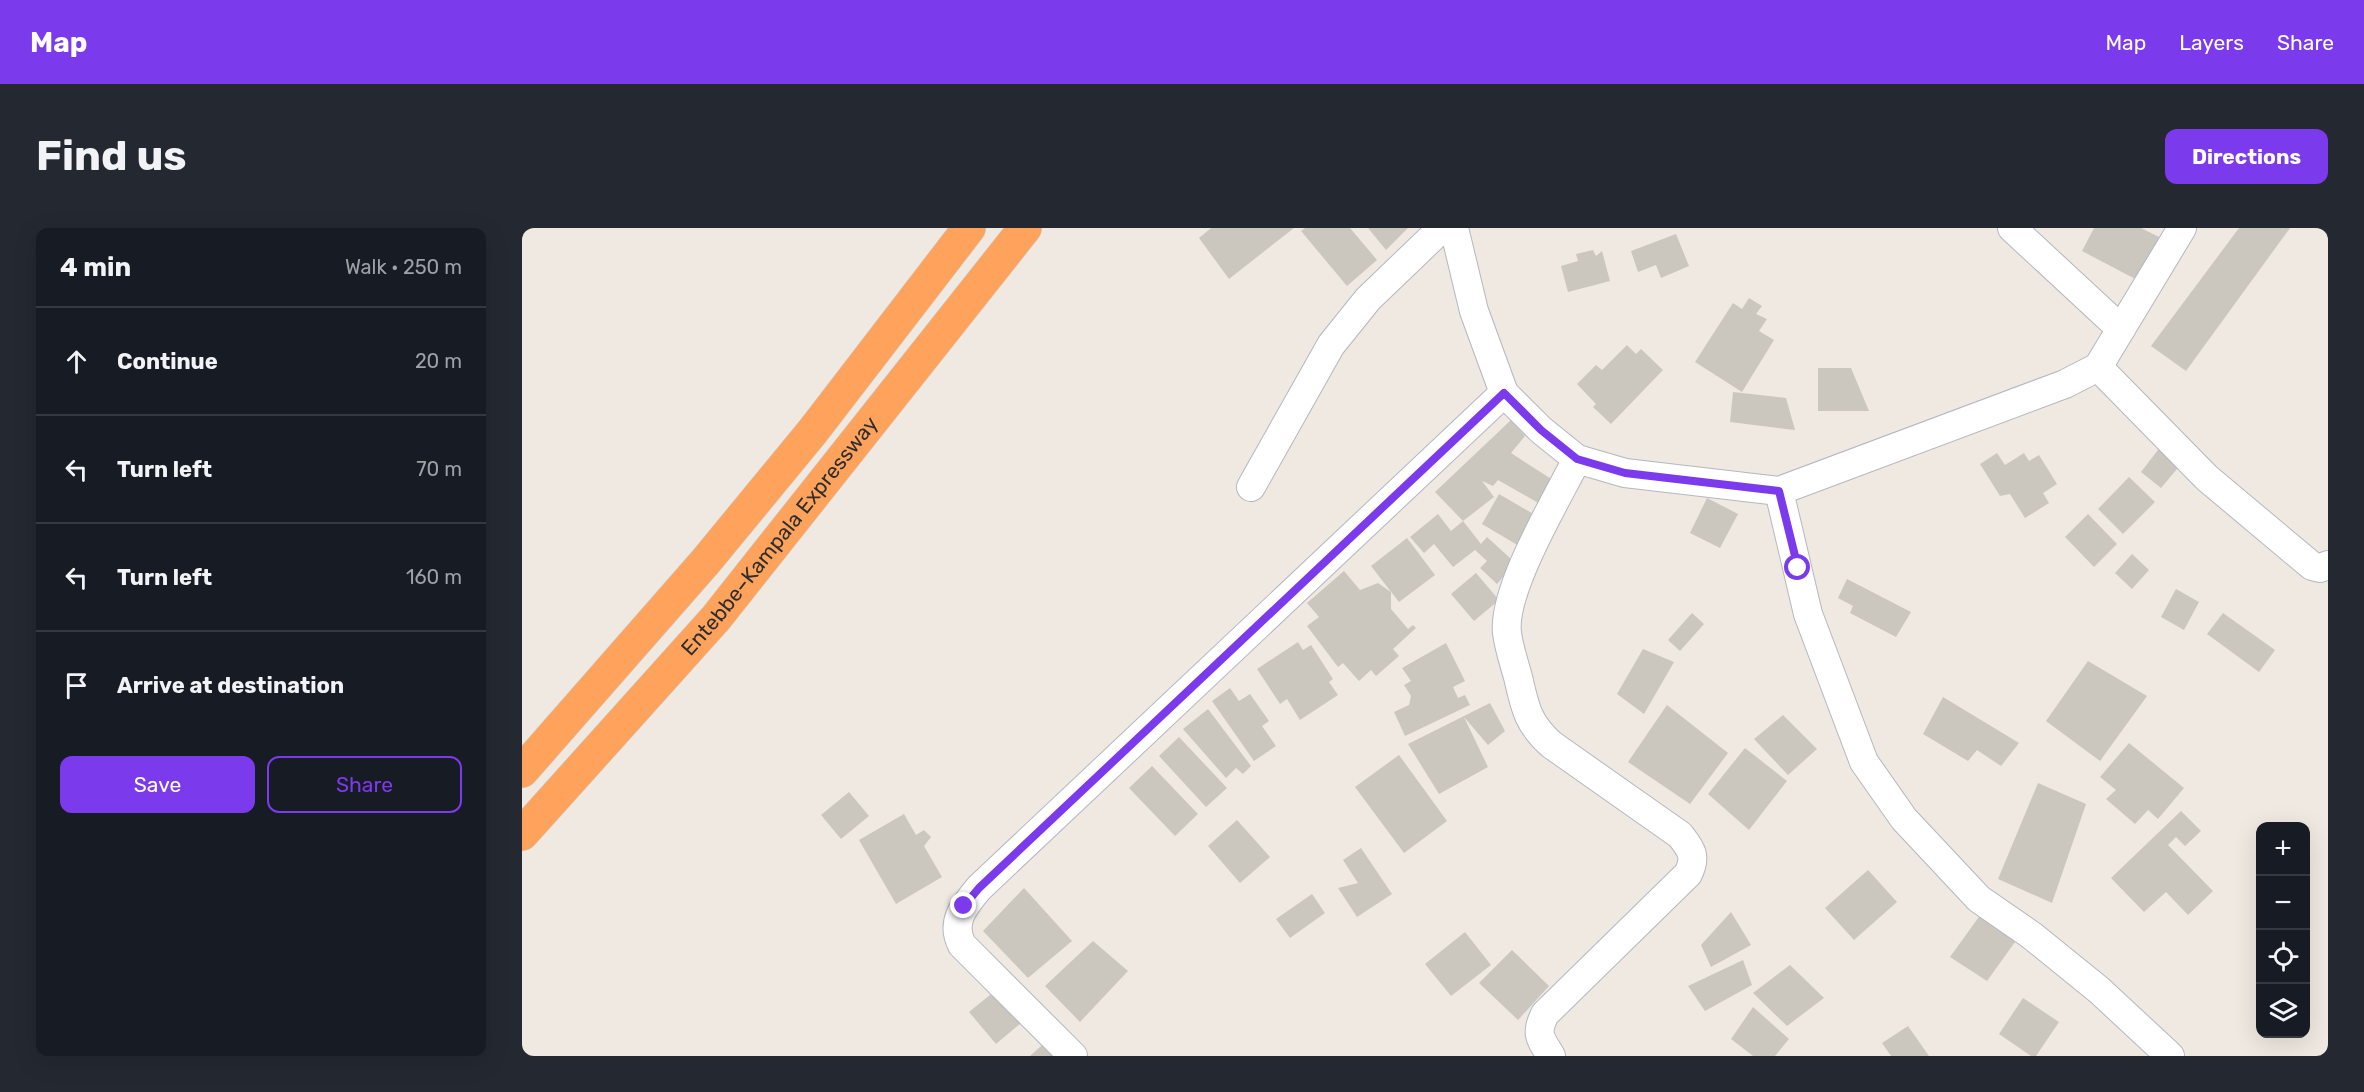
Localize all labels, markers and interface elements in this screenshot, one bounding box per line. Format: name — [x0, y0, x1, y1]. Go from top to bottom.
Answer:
text: Map — [30, 26, 87, 59]
text: Map — [2105, 30, 2146, 55]
text: Layers — [2179, 30, 2244, 55]
text: Share — [2277, 30, 2334, 55]
button: Directions — [2165, 129, 2328, 184]
text: Find us — [36, 131, 187, 181]
text: 4 min — [60, 252, 131, 283]
text: Walk · 250 m — [345, 255, 462, 279]
icon: ahead — [60, 345, 93, 378]
text: Continue — [117, 348, 218, 375]
text: 20 m — [415, 349, 462, 373]
street label: Entebbe–Kampala Expressway — [676, 411, 883, 660]
icon: left — [60, 453, 93, 486]
text: Turn left — [117, 456, 212, 483]
text: 70 m — [416, 457, 462, 481]
route start — [1784, 554, 1810, 580]
icon: left — [60, 561, 93, 594]
text: Turn left — [117, 564, 212, 591]
text: 160 m — [406, 565, 462, 589]
icon: arrive — [60, 669, 93, 702]
text: Arrive at destination — [117, 672, 344, 699]
button: Save — [60, 756, 255, 813]
button: Share — [267, 756, 462, 813]
map controls — [2256, 822, 2310, 1038]
button: + — [2256, 822, 2310, 876]
button: − — [2256, 876, 2310, 930]
route end — [950, 892, 976, 918]
button: locate — [2256, 930, 2310, 984]
button: layers — [2256, 984, 2310, 1038]

